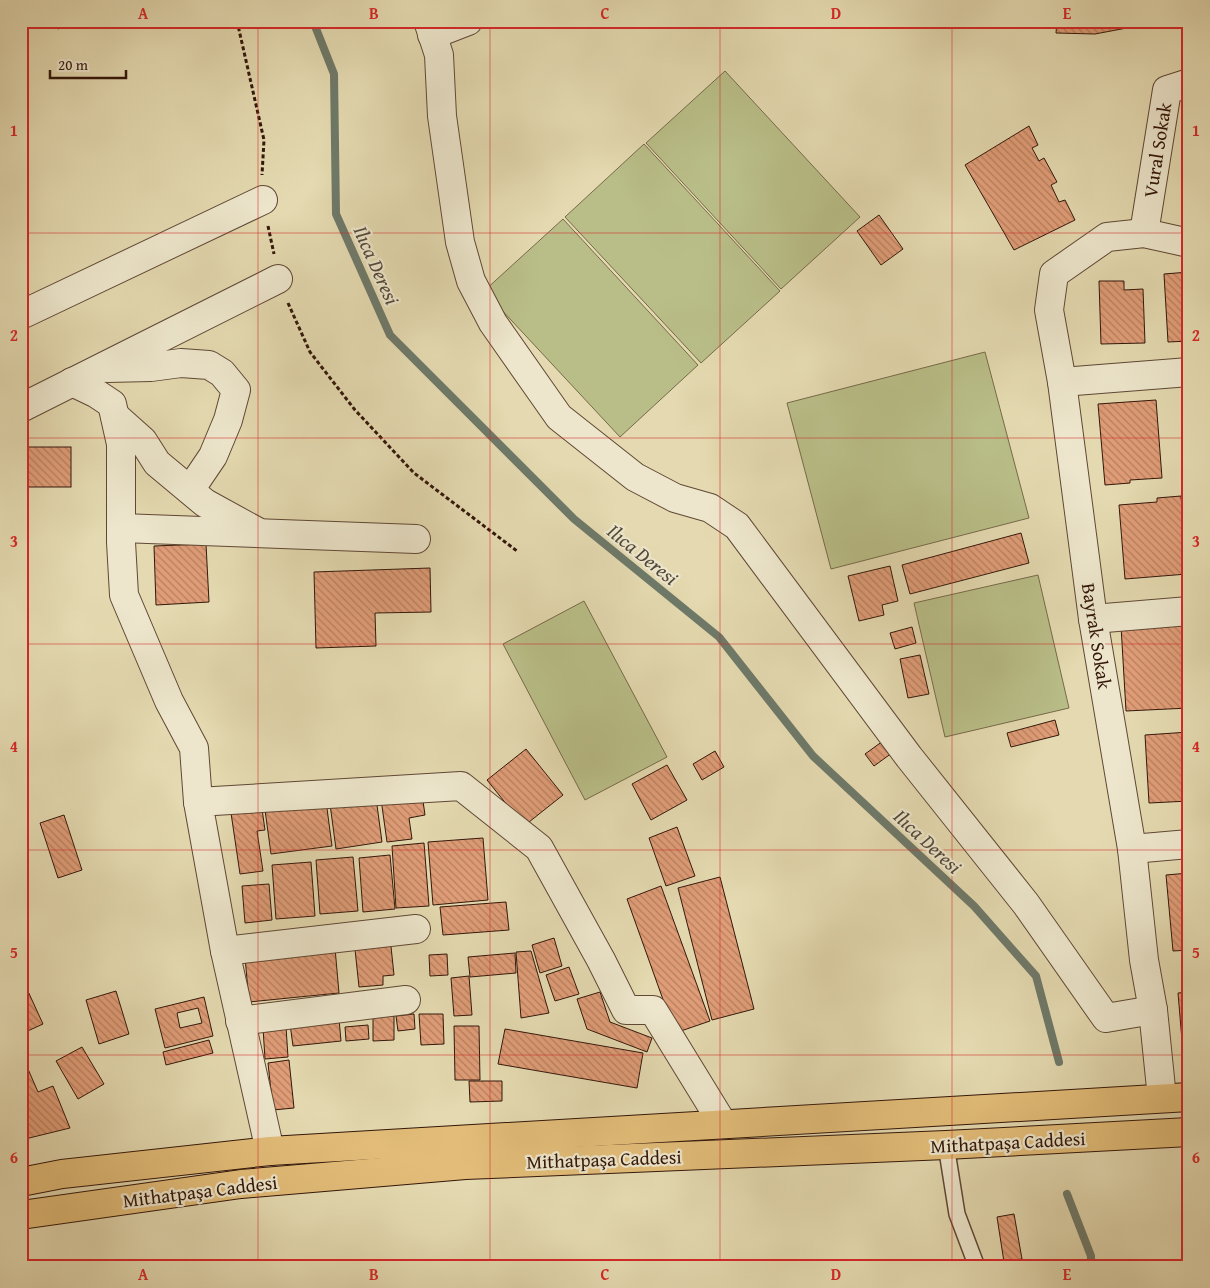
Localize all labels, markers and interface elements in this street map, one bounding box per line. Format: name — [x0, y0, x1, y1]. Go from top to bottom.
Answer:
text: A — [138, 1, 149, 25]
text: B — [369, 1, 379, 25]
text: C — [600, 1, 610, 25]
text: D — [831, 1, 841, 25]
text: E — [1063, 1, 1072, 25]
scale bar — [50, 48, 126, 80]
text: 20 m — [58, 54, 89, 75]
street label: Vural Sokak — [1136, 100, 1178, 200]
text: 1 — [10, 118, 18, 142]
text: 1 — [1192, 118, 1200, 142]
water label: Ilıca Deresi — [347, 221, 407, 309]
text: 2 — [10, 323, 18, 347]
text: 2 — [1192, 323, 1200, 347]
water label: Ilıca Deresi — [601, 516, 685, 592]
text: 3 — [10, 529, 18, 553]
text: 3 — [1192, 529, 1200, 553]
street label: Bayrak Sokak — [1075, 581, 1119, 691]
text: 4 — [10, 734, 18, 758]
text: 4 — [1192, 734, 1200, 758]
water label: Ilıca Deresi — [888, 802, 968, 880]
text: 5 — [10, 940, 18, 964]
text: 5 — [1192, 940, 1200, 964]
street label: Mithatpaşa Caddesi — [930, 1124, 1086, 1160]
street label: Mithatpaşa Caddesi — [526, 1142, 682, 1176]
text: 6 — [10, 1145, 18, 1169]
text: 6 — [1192, 1145, 1200, 1169]
street label: Mithatpaşa Caddesi — [121, 1168, 279, 1214]
text: A — [138, 1262, 149, 1286]
text: B — [369, 1262, 379, 1286]
text: C — [600, 1262, 610, 1286]
text: D — [831, 1262, 841, 1286]
text: E — [1063, 1262, 1072, 1286]

